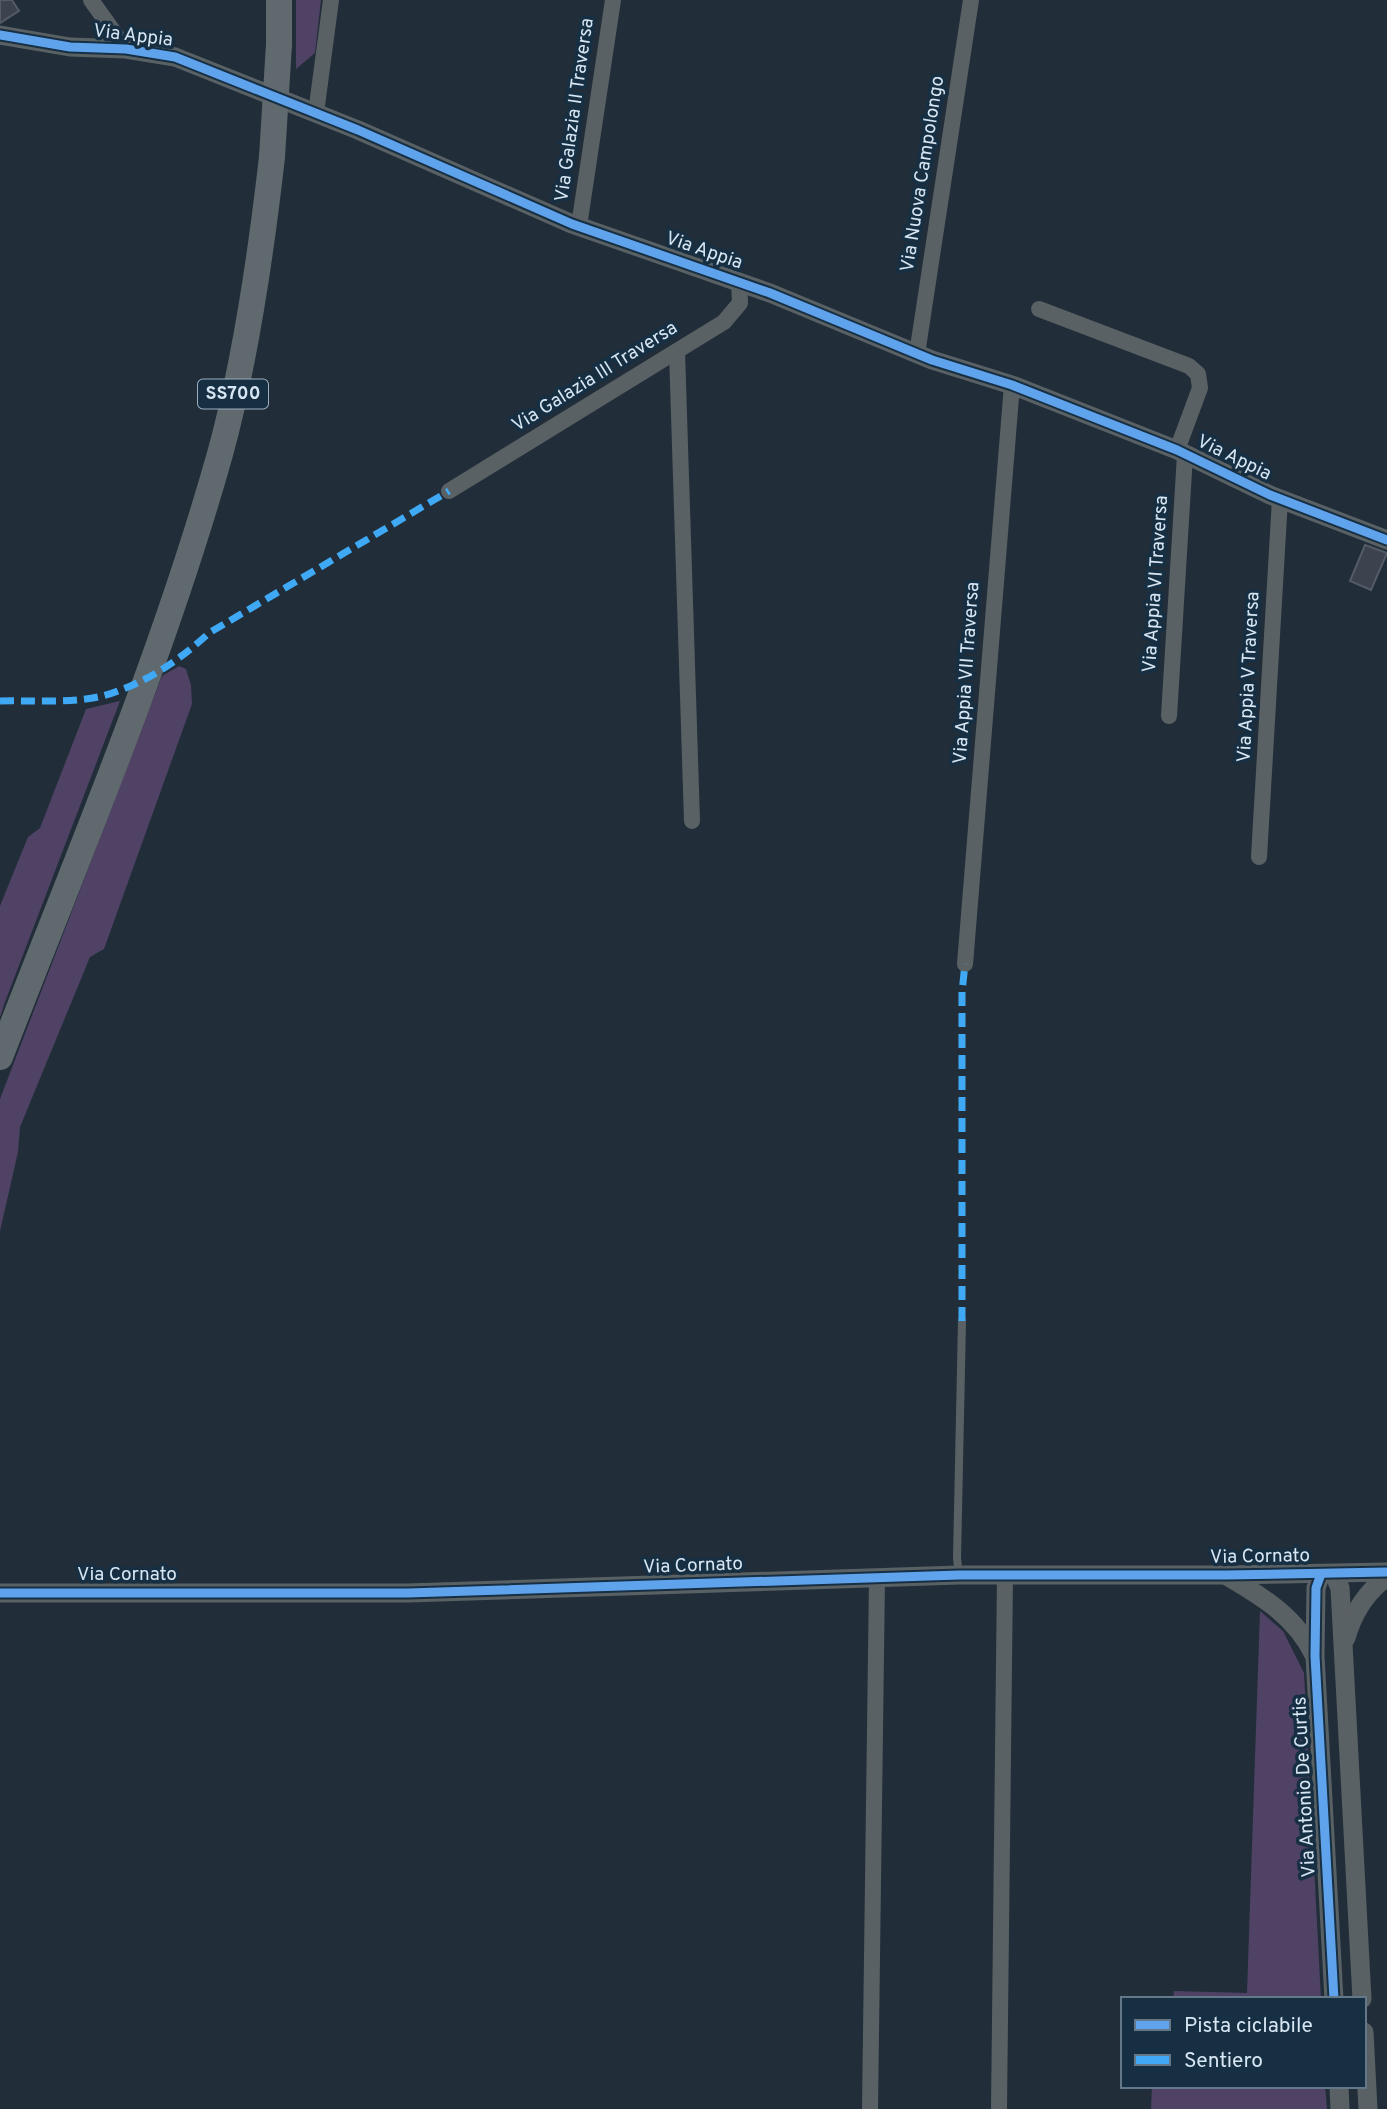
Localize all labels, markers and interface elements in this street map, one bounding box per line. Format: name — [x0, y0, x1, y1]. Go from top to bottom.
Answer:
street label: Via Galazia II Traversa — [550, 17, 600, 203]
street label: Via Appia — [92, 19, 174, 53]
street label: Via Nuova Campolongo — [896, 74, 950, 274]
street label: Via Appia — [662, 227, 746, 275]
street label: Via Galazia III Traversa — [508, 316, 682, 438]
road number: SS700 — [198, 380, 268, 408]
street label: Via Appia — [1193, 430, 1275, 486]
street label: Via Appia VI Traversa — [1138, 495, 1174, 673]
street label: Via Appia VII Traversa — [949, 581, 985, 765]
street label: Via Appia V Traversa — [1233, 591, 1265, 763]
street label: Via Cornato — [1210, 1544, 1310, 1570]
street label: Via Cornato — [643, 1552, 743, 1580]
street label: Via Cornato — [77, 1563, 177, 1587]
street label: Via Antonio De Curtis — [1288, 1696, 1322, 1878]
legend — [1121, 1997, 1366, 2088]
text: Pista ciclabile — [1184, 2013, 1313, 2040]
text: Sentiero — [1184, 2048, 1263, 2075]

